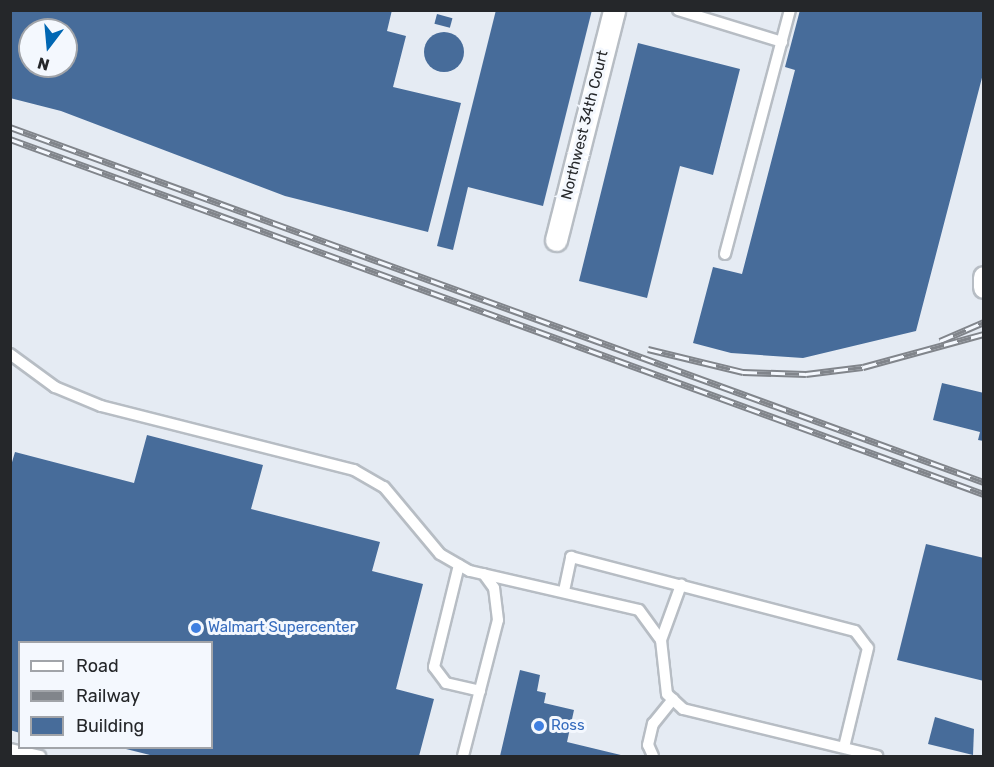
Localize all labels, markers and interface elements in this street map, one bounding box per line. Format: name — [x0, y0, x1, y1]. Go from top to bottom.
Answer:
north arrow — [18, 18, 78, 78]
street label: Northwest 34th Court — [558, 48, 612, 202]
text: N — [35, 53, 52, 75]
place label: Walmart Supercenter — [208, 619, 355, 637]
marker: Walmart Supercenter — [189, 621, 203, 635]
legend — [18, 641, 213, 749]
text: Road — [76, 655, 119, 677]
text: Railway — [76, 685, 140, 707]
text: Building — [76, 715, 144, 737]
place label: Ross — [551, 717, 585, 735]
marker: Ross — [532, 719, 546, 733]

